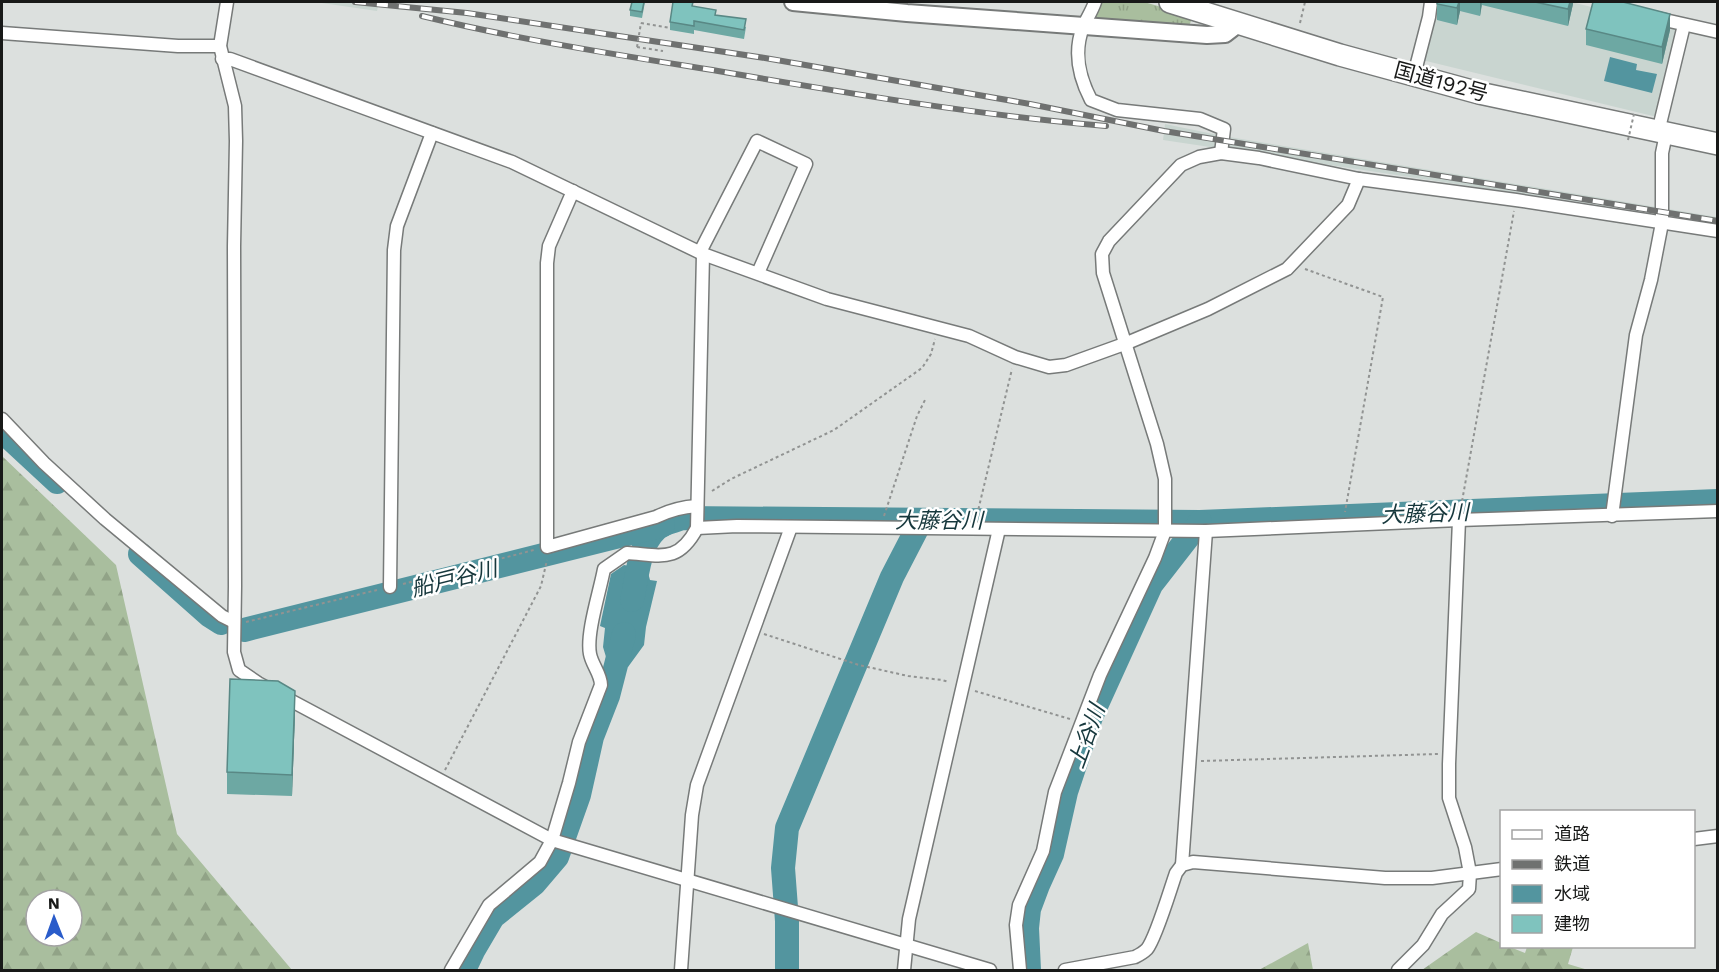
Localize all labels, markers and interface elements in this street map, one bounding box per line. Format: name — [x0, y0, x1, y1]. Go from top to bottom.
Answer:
street label: 国道192号 — [1391, 57, 1491, 106]
water label: 大藤谷川 — [1381, 499, 1471, 528]
water label: 大藤谷川 — [895, 508, 985, 533]
water label: 船戸谷川 — [408, 555, 502, 601]
water label: 上谷川 — [1063, 699, 1110, 771]
legend — [1500, 810, 1695, 948]
text: 道路 — [1554, 823, 1590, 844]
text: 鉄道 — [1554, 853, 1590, 874]
text: 水域 — [1554, 883, 1590, 904]
north arrow — [24, 888, 84, 948]
text: N — [48, 894, 60, 913]
text: 建物 — [1554, 913, 1590, 934]

